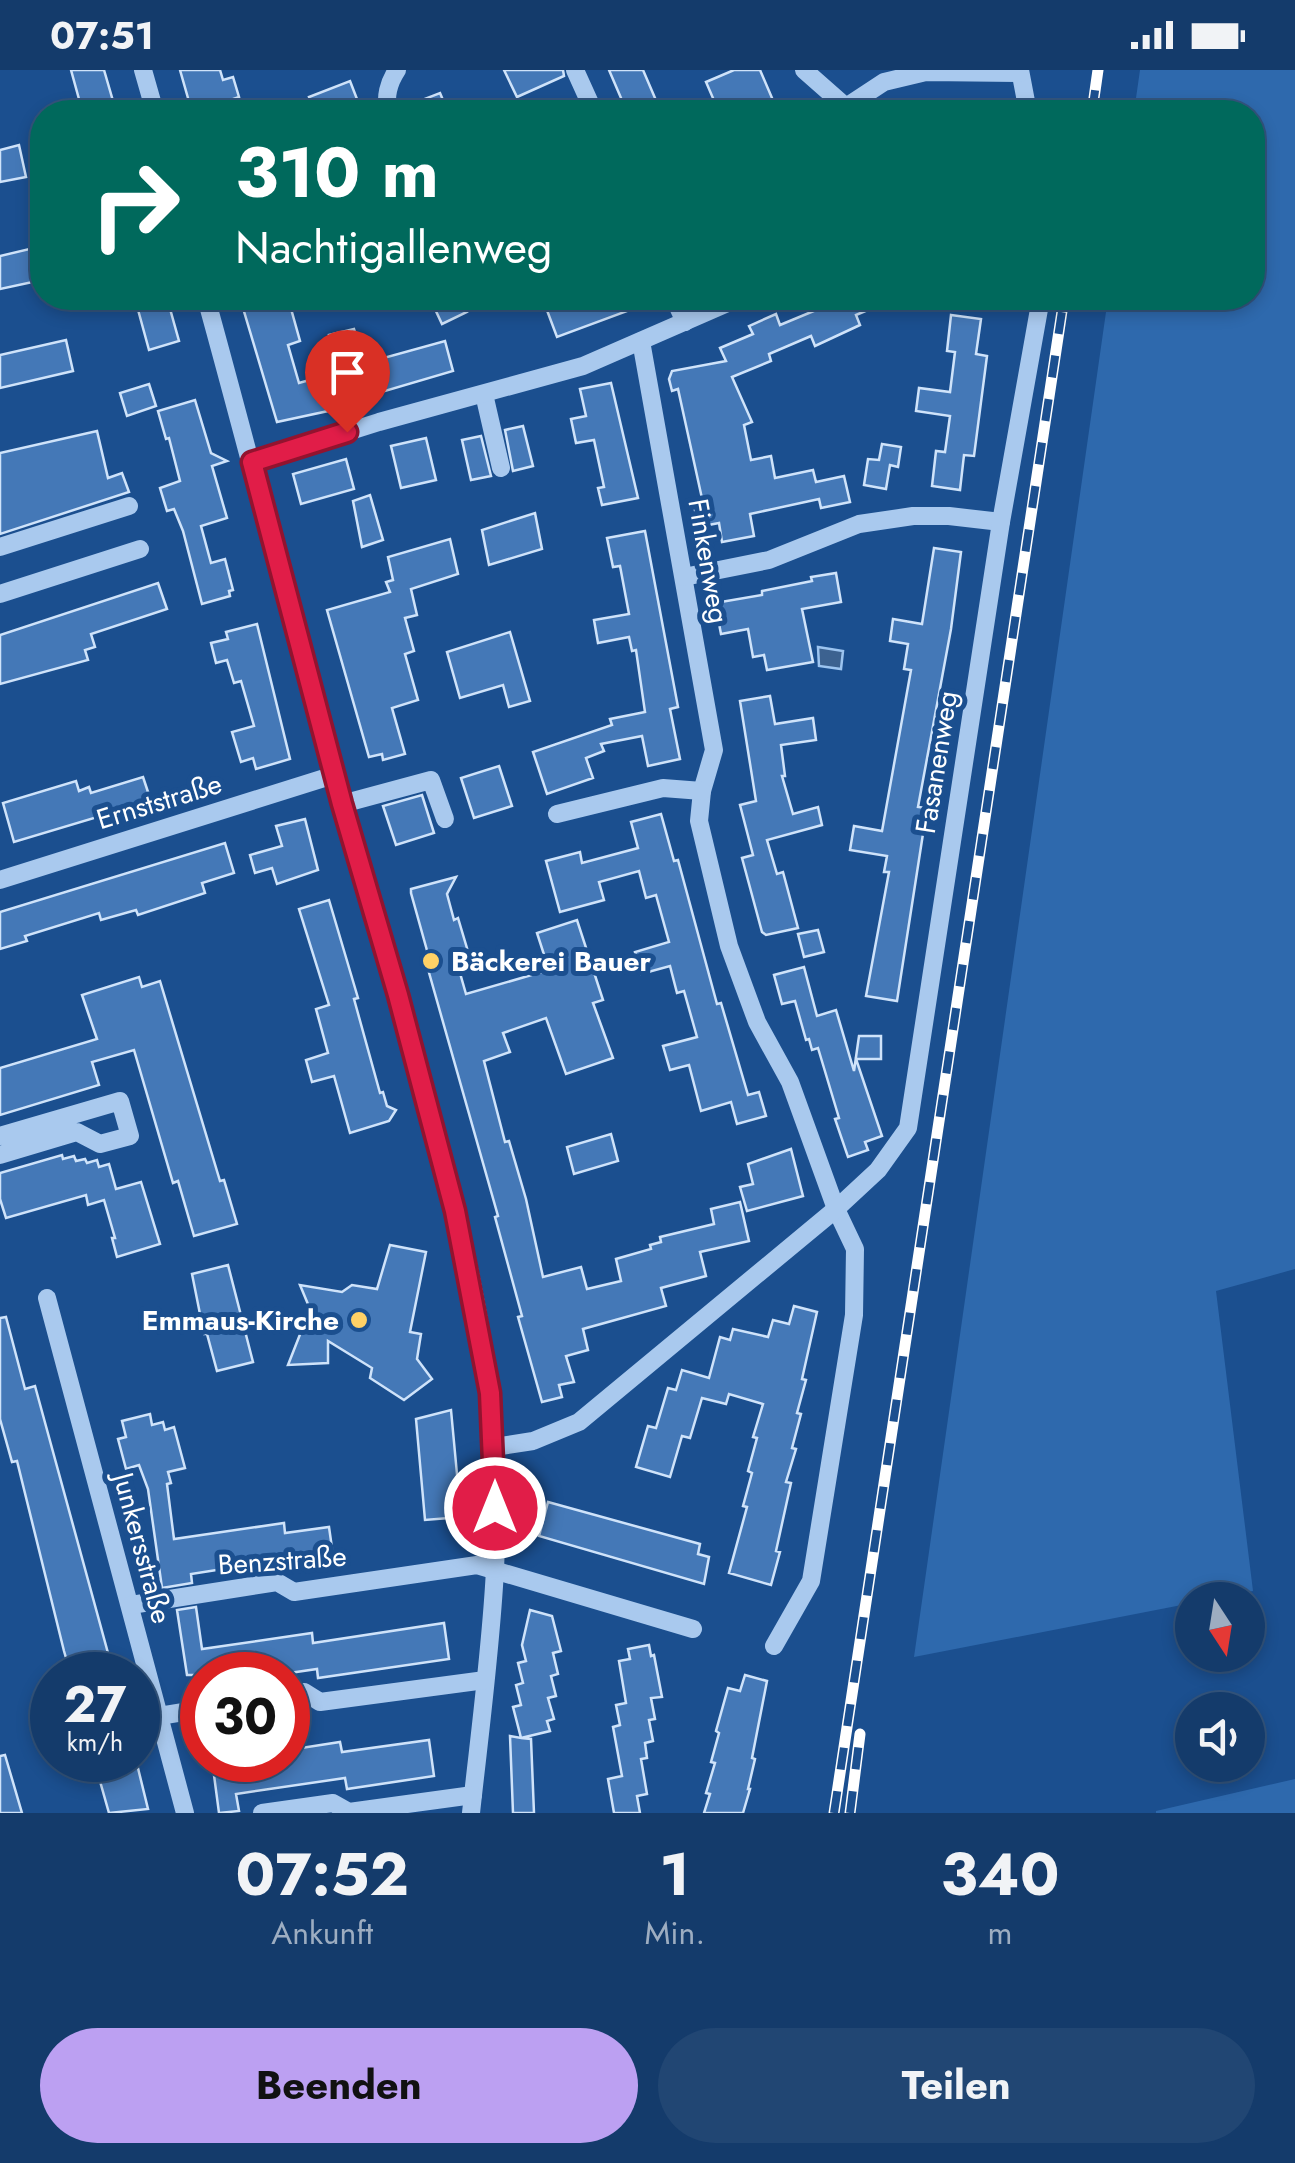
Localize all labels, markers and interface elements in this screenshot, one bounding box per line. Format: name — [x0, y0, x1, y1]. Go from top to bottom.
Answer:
text: 07:51 — [50, 8, 154, 63]
text: 310 m — [235, 122, 439, 223]
icon: right — [70, 140, 200, 270]
text: Nachtigallenweg — [235, 215, 552, 280]
pin — [305, 330, 390, 433]
icon: arrive — [320, 345, 375, 400]
street label: Finkenweg — [677, 496, 740, 627]
street label: Fasanenweg — [905, 688, 968, 836]
street label: Ernststraße — [91, 763, 227, 840]
place label: Bäckerei Bauer — [451, 941, 652, 982]
marker: Bäckerei Bauer — [420, 950, 442, 972]
place label: Emmaus-Kirche — [142, 1300, 339, 1341]
marker: Emmaus-Kirche — [348, 1309, 370, 1331]
position arrow — [443, 1456, 547, 1560]
street label: Junkersstraße — [102, 1464, 182, 1628]
street label: Benzstraße — [216, 1536, 348, 1585]
north arrow — [1175, 1582, 1265, 1672]
map controls — [1175, 1582, 1265, 1782]
speed limit sign: 30 — [180, 1652, 310, 1782]
text: 27 — [64, 1668, 126, 1741]
button: sound — [1175, 1692, 1265, 1782]
text: km/h — [67, 1724, 123, 1760]
text: 07:52 — [236, 1831, 409, 1918]
text: 1 — [659, 1831, 690, 1918]
text: 340 — [941, 1831, 1059, 1918]
text: Ankunft — [271, 1910, 373, 1956]
text: Min. — [644, 1910, 705, 1956]
text: m — [988, 1910, 1012, 1956]
button: Beenden — [40, 2028, 638, 2143]
button: Teilen — [658, 2028, 1255, 2143]

